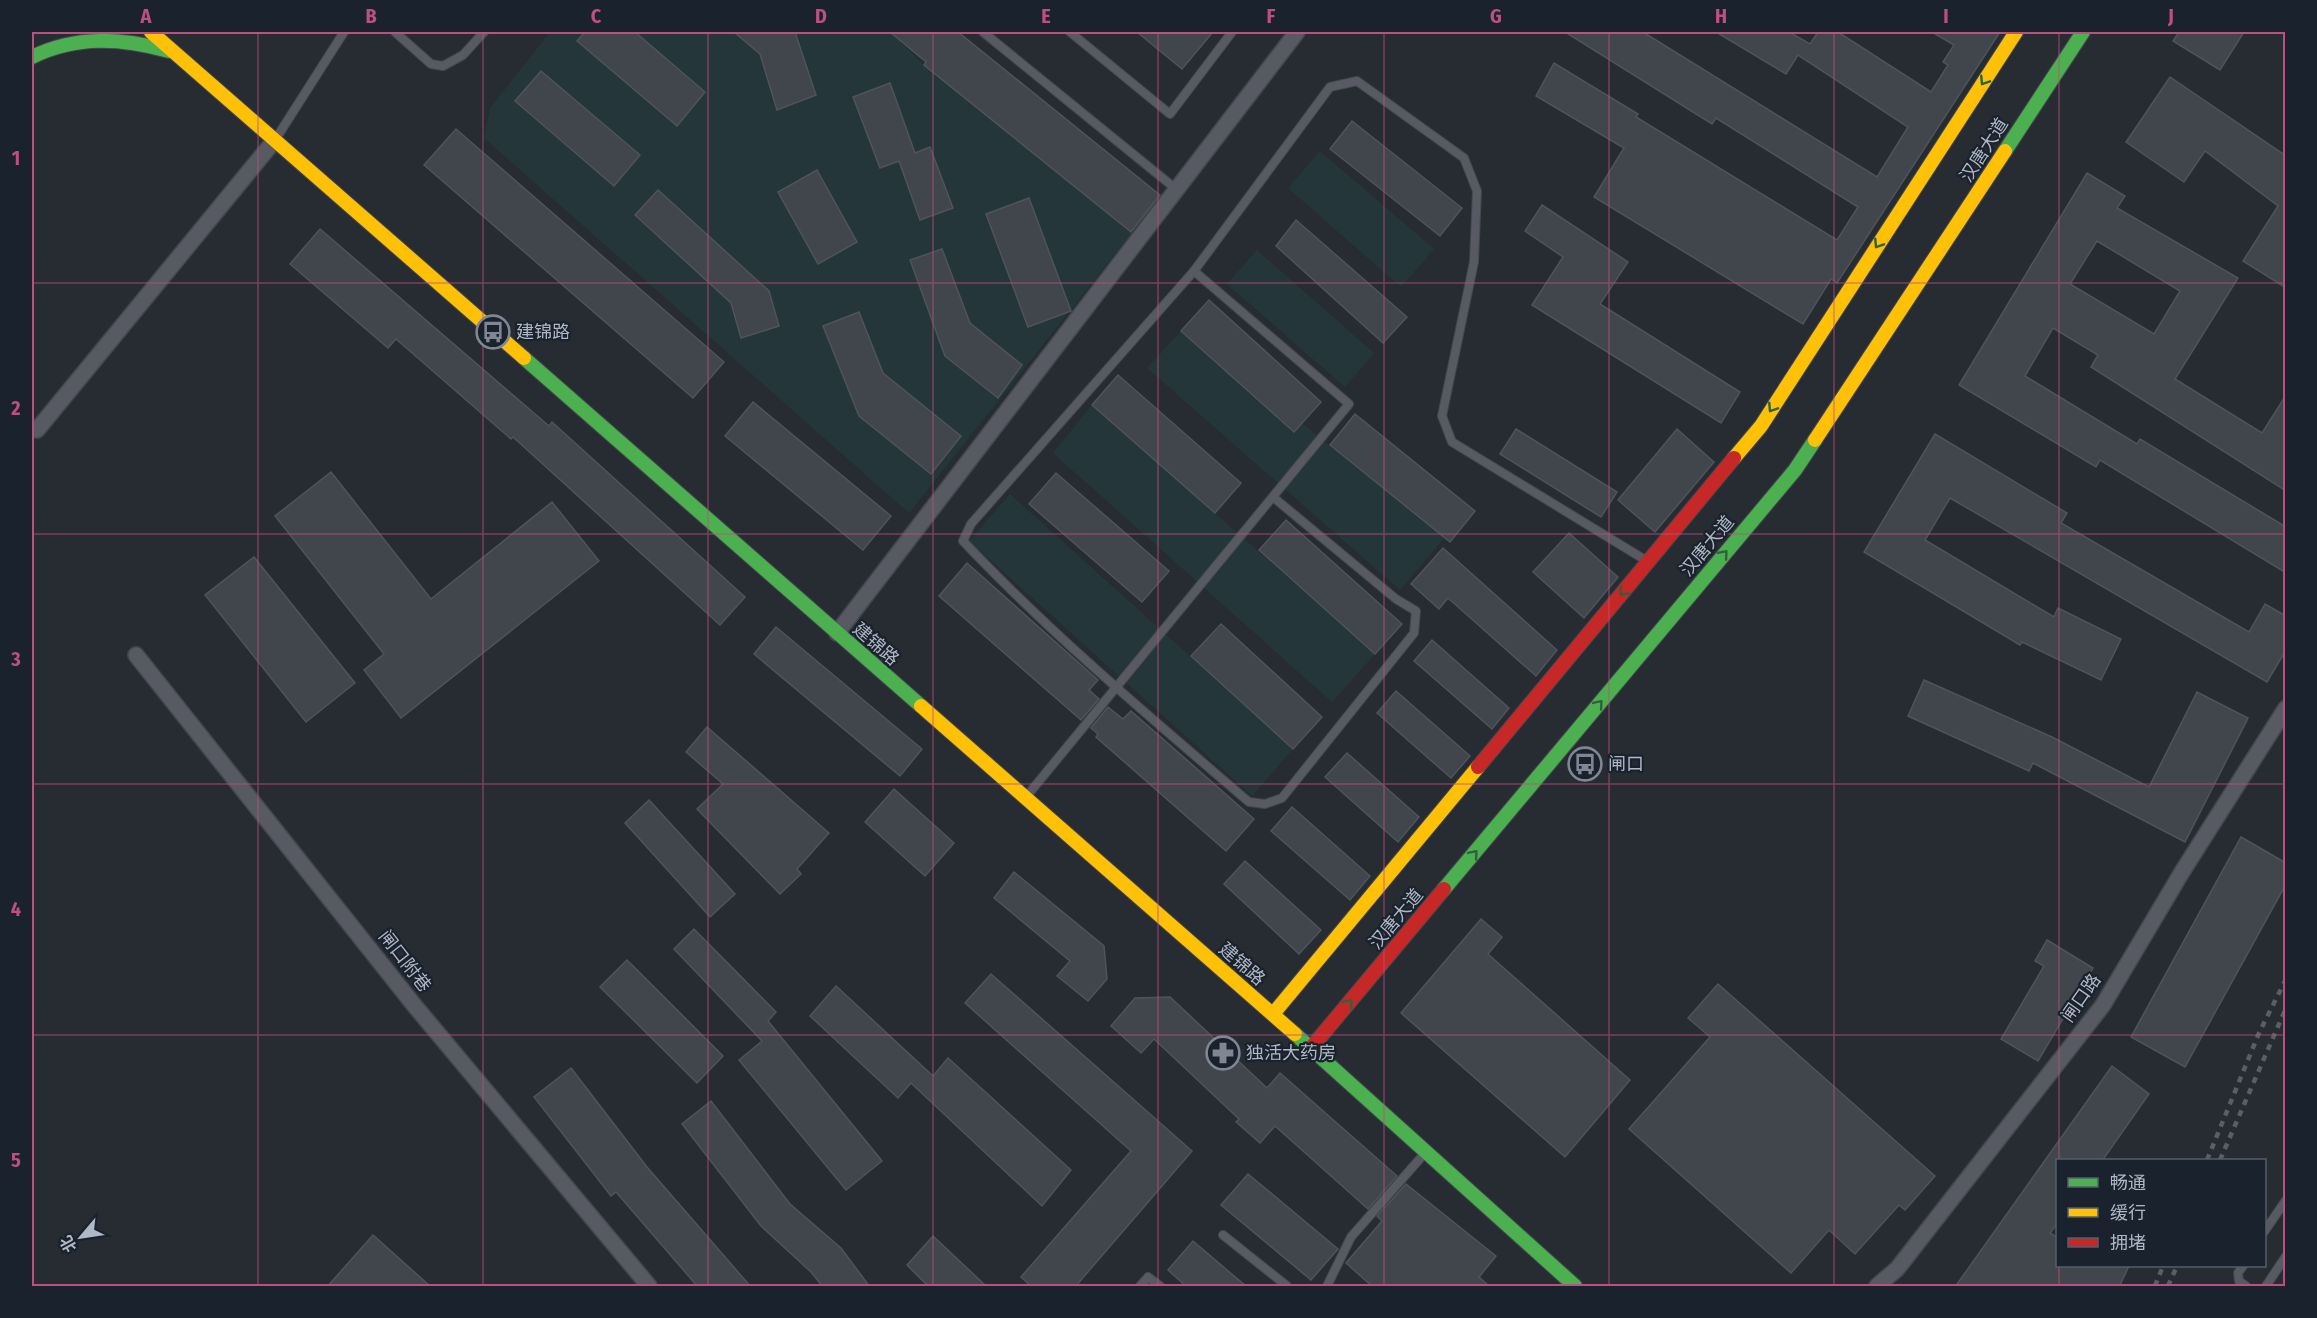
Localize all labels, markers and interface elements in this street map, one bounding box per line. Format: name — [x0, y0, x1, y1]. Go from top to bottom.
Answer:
text: A — [140, 4, 153, 28]
text: B — [365, 4, 377, 28]
text: C — [591, 4, 602, 28]
text: D — [815, 4, 827, 28]
text: E — [1041, 4, 1051, 28]
text: F — [1267, 4, 1276, 28]
text: G — [1490, 4, 1502, 28]
text: H — [1715, 4, 1727, 28]
text: I — [1943, 4, 1949, 28]
text: J — [2167, 4, 2174, 28]
one-way arrow — [1980, 74, 1991, 85]
street label: 汉唐大道 — [1955, 114, 2013, 186]
text: 1 — [12, 146, 20, 170]
one-way arrow — [1874, 238, 1885, 249]
bus stop icon: 建锦路 — [475, 314, 511, 350]
place label: 建锦路 — [516, 321, 570, 343]
text: 2 — [10, 396, 21, 420]
one-way arrow — [1768, 402, 1780, 412]
street label: 汉唐大道 — [1675, 511, 1739, 581]
one-way arrow — [1717, 550, 1728, 561]
one-way arrow — [1619, 585, 1630, 596]
street label: 建锦路 — [848, 618, 904, 670]
text: 3 — [10, 647, 21, 671]
one-way arrow — [1592, 700, 1603, 711]
bus stop icon: 闸口 — [1567, 746, 1603, 782]
place label: 闸口 — [1608, 753, 1644, 775]
one-way arrow — [1466, 849, 1477, 860]
street label: 汉唐大道 — [1364, 884, 1428, 954]
text: 4 — [11, 897, 21, 921]
street label: 闸口附巷 — [374, 926, 436, 996]
street label: 建锦路 — [1214, 938, 1270, 990]
street label: 闸口路 — [2057, 970, 2105, 1026]
one-way arrow — [1341, 999, 1352, 1010]
pharmacy icon: 独活大药房 — [1205, 1035, 1241, 1071]
place label: 独活大药房 — [1246, 1042, 1336, 1064]
text: 5 — [11, 1148, 21, 1172]
legend — [2056, 1159, 2266, 1267]
text: 畅通 — [2110, 1172, 2146, 1194]
text: 缓行 — [2110, 1202, 2146, 1224]
north arrow — [51, 1207, 111, 1267]
text: 北 — [56, 1232, 81, 1256]
text: 拥堵 — [2110, 1232, 2146, 1254]

